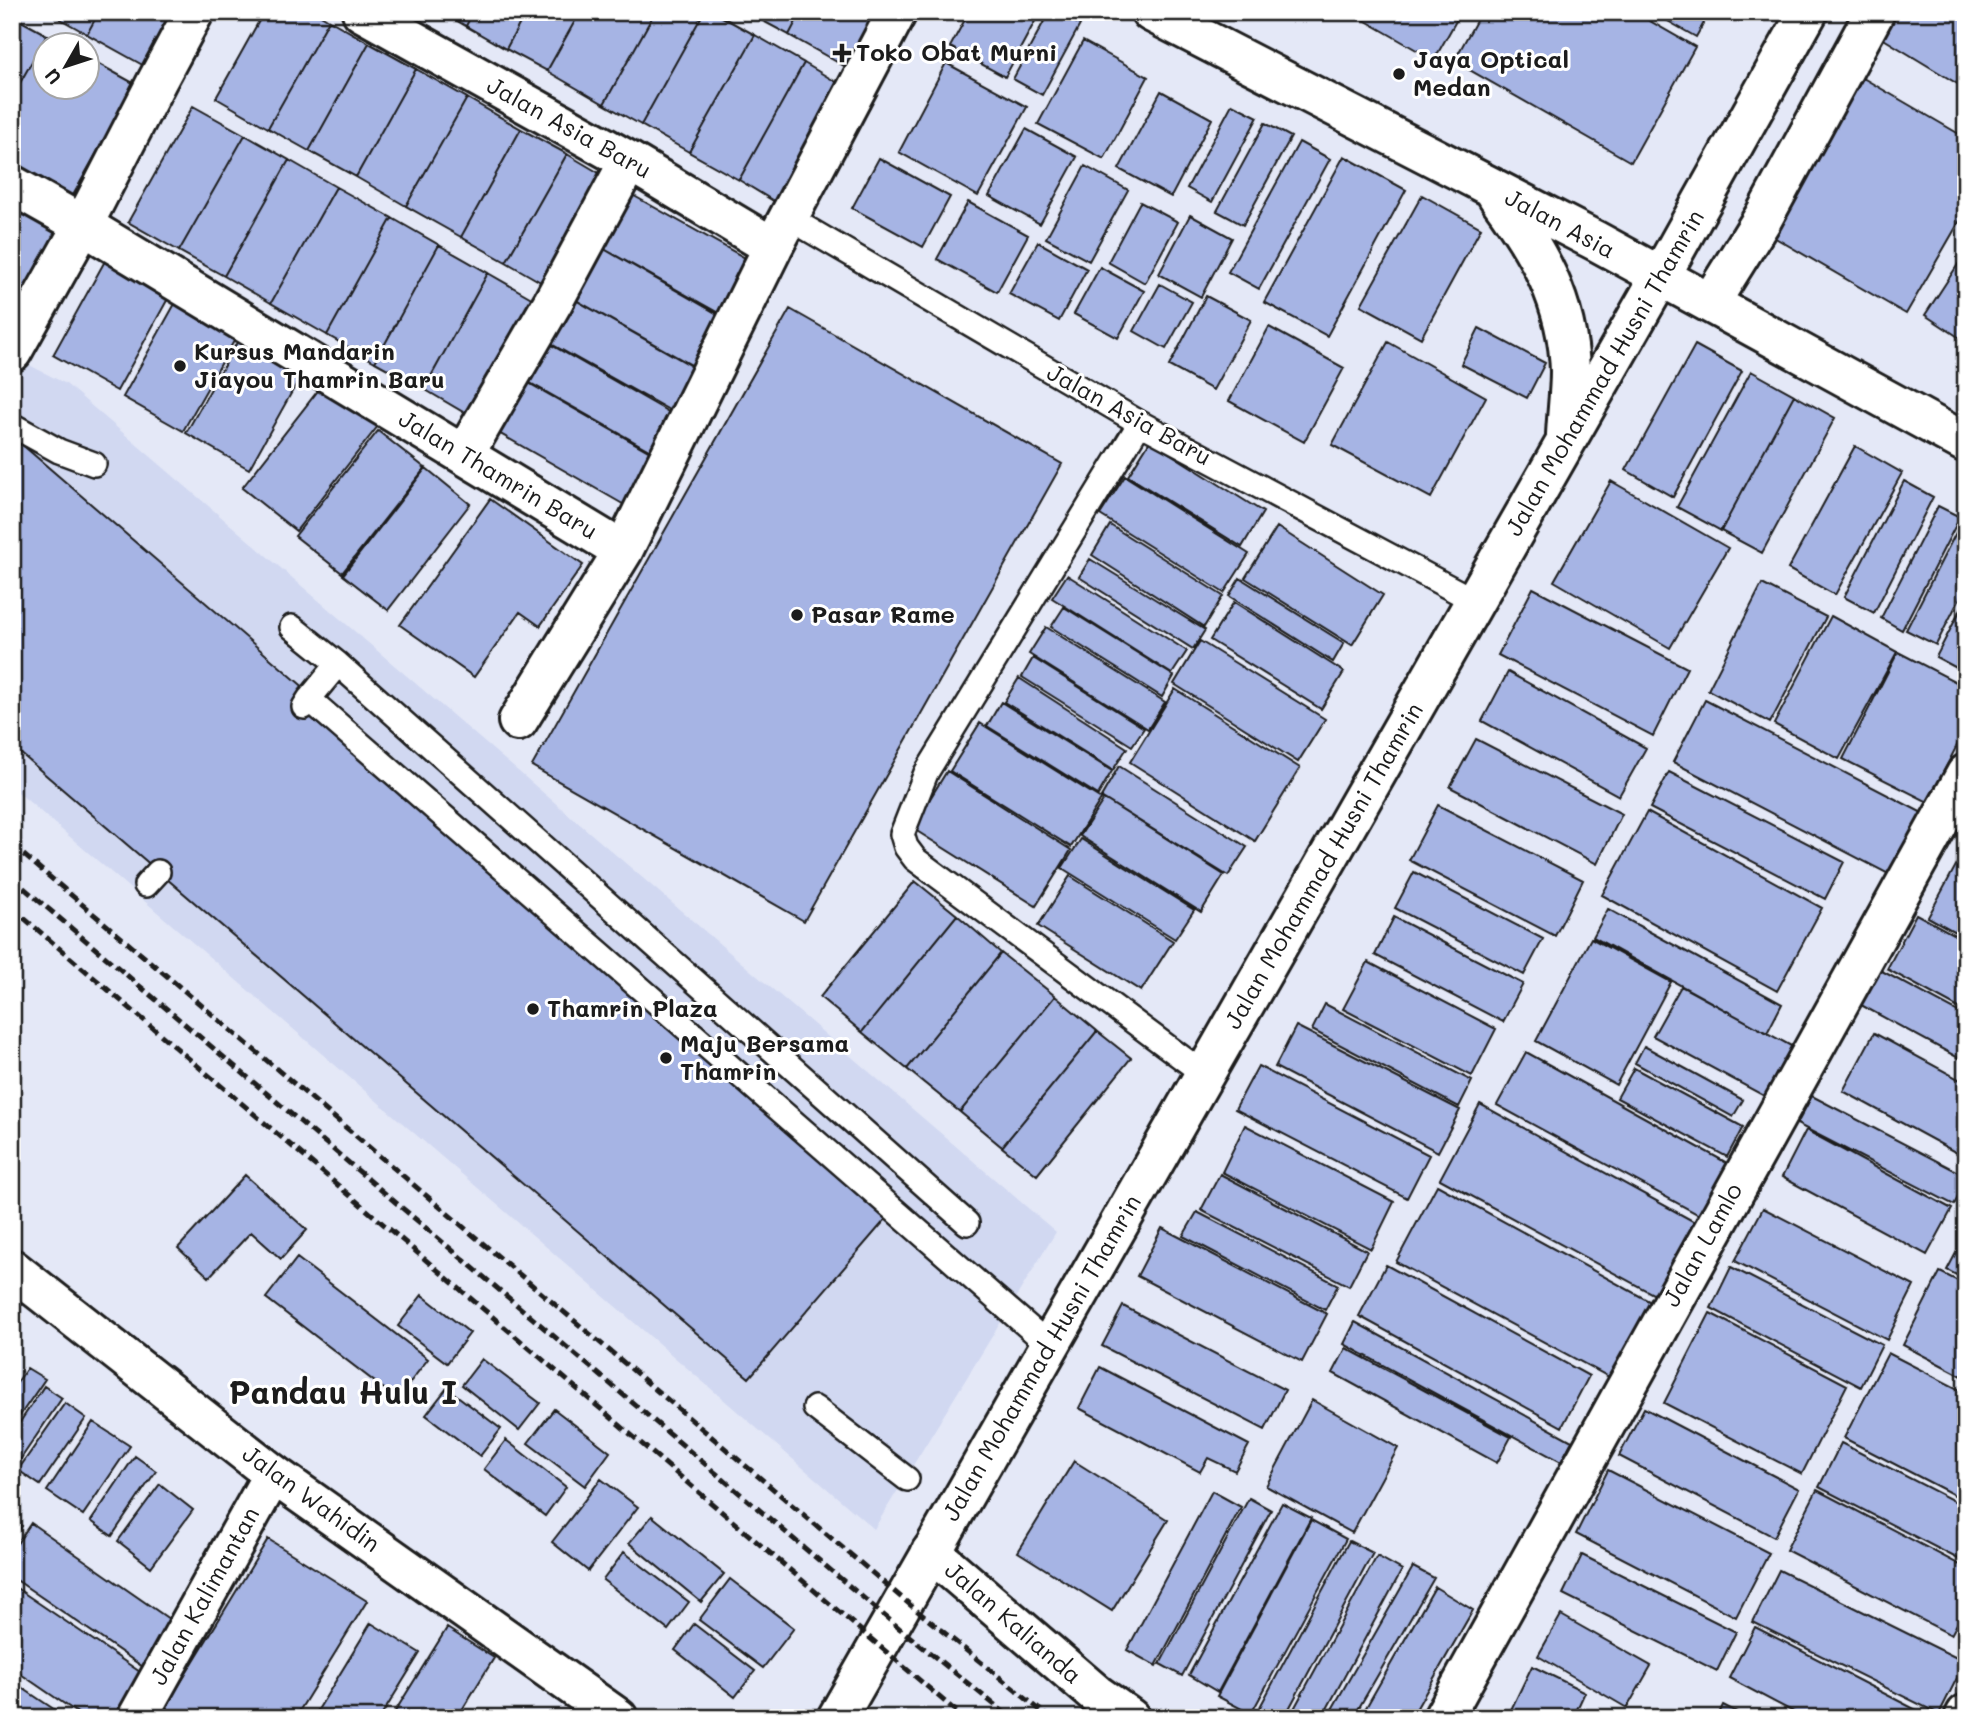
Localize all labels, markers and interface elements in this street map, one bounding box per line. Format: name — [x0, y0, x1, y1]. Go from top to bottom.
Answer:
north arrow — [32, 32, 102, 102]
place label: Toko Obat Murni — [856, 36, 1057, 67]
place label: Jaya Optical Medan — [1413, 43, 1569, 102]
marker: Toko Obat Murni — [834, 45, 850, 61]
text: U — [38, 64, 66, 90]
marker: Jaya Optical Medan — [1391, 66, 1407, 82]
street label: Jalan Asia Baru — [482, 69, 657, 185]
street label: Jalan Asia — [1500, 181, 1621, 265]
street label: Jalan Mohammad Husni Thamrin — [1497, 203, 1710, 541]
place label: Kursus Mandarin Jiayou Thamrin Baru — [194, 335, 445, 394]
street label: Jalan Asia Baru — [1042, 356, 1217, 472]
marker: Kursus Mandarin Jiayou Thamrin Baru — [172, 358, 188, 374]
street label: Jalan Thamrin Baru — [394, 402, 604, 545]
place label: Pasar Rame — [811, 598, 955, 629]
marker: Pasar Rame — [789, 607, 805, 623]
street label: Jalan Mohammad Husni Thamrin — [1216, 696, 1429, 1034]
place label: Thamrin Plaza — [547, 992, 718, 1023]
marker: Thamrin Plaza — [525, 1001, 541, 1017]
place label: Maju Bersama Thamrin — [680, 1027, 849, 1086]
marker: Maju Bersama Thamrin — [658, 1050, 674, 1066]
street label: Jalan Lamlo — [1655, 1177, 1748, 1312]
street label: Jalan Mohammad Husni Thamrin — [934, 1188, 1147, 1526]
district label: Pandau Hulu I — [229, 1370, 457, 1412]
street label: Jalan Wahidin — [237, 1437, 387, 1558]
street label: Jalan Kalimantan — [142, 1501, 266, 1690]
street label: Jalan Kalianda — [939, 1554, 1089, 1690]

